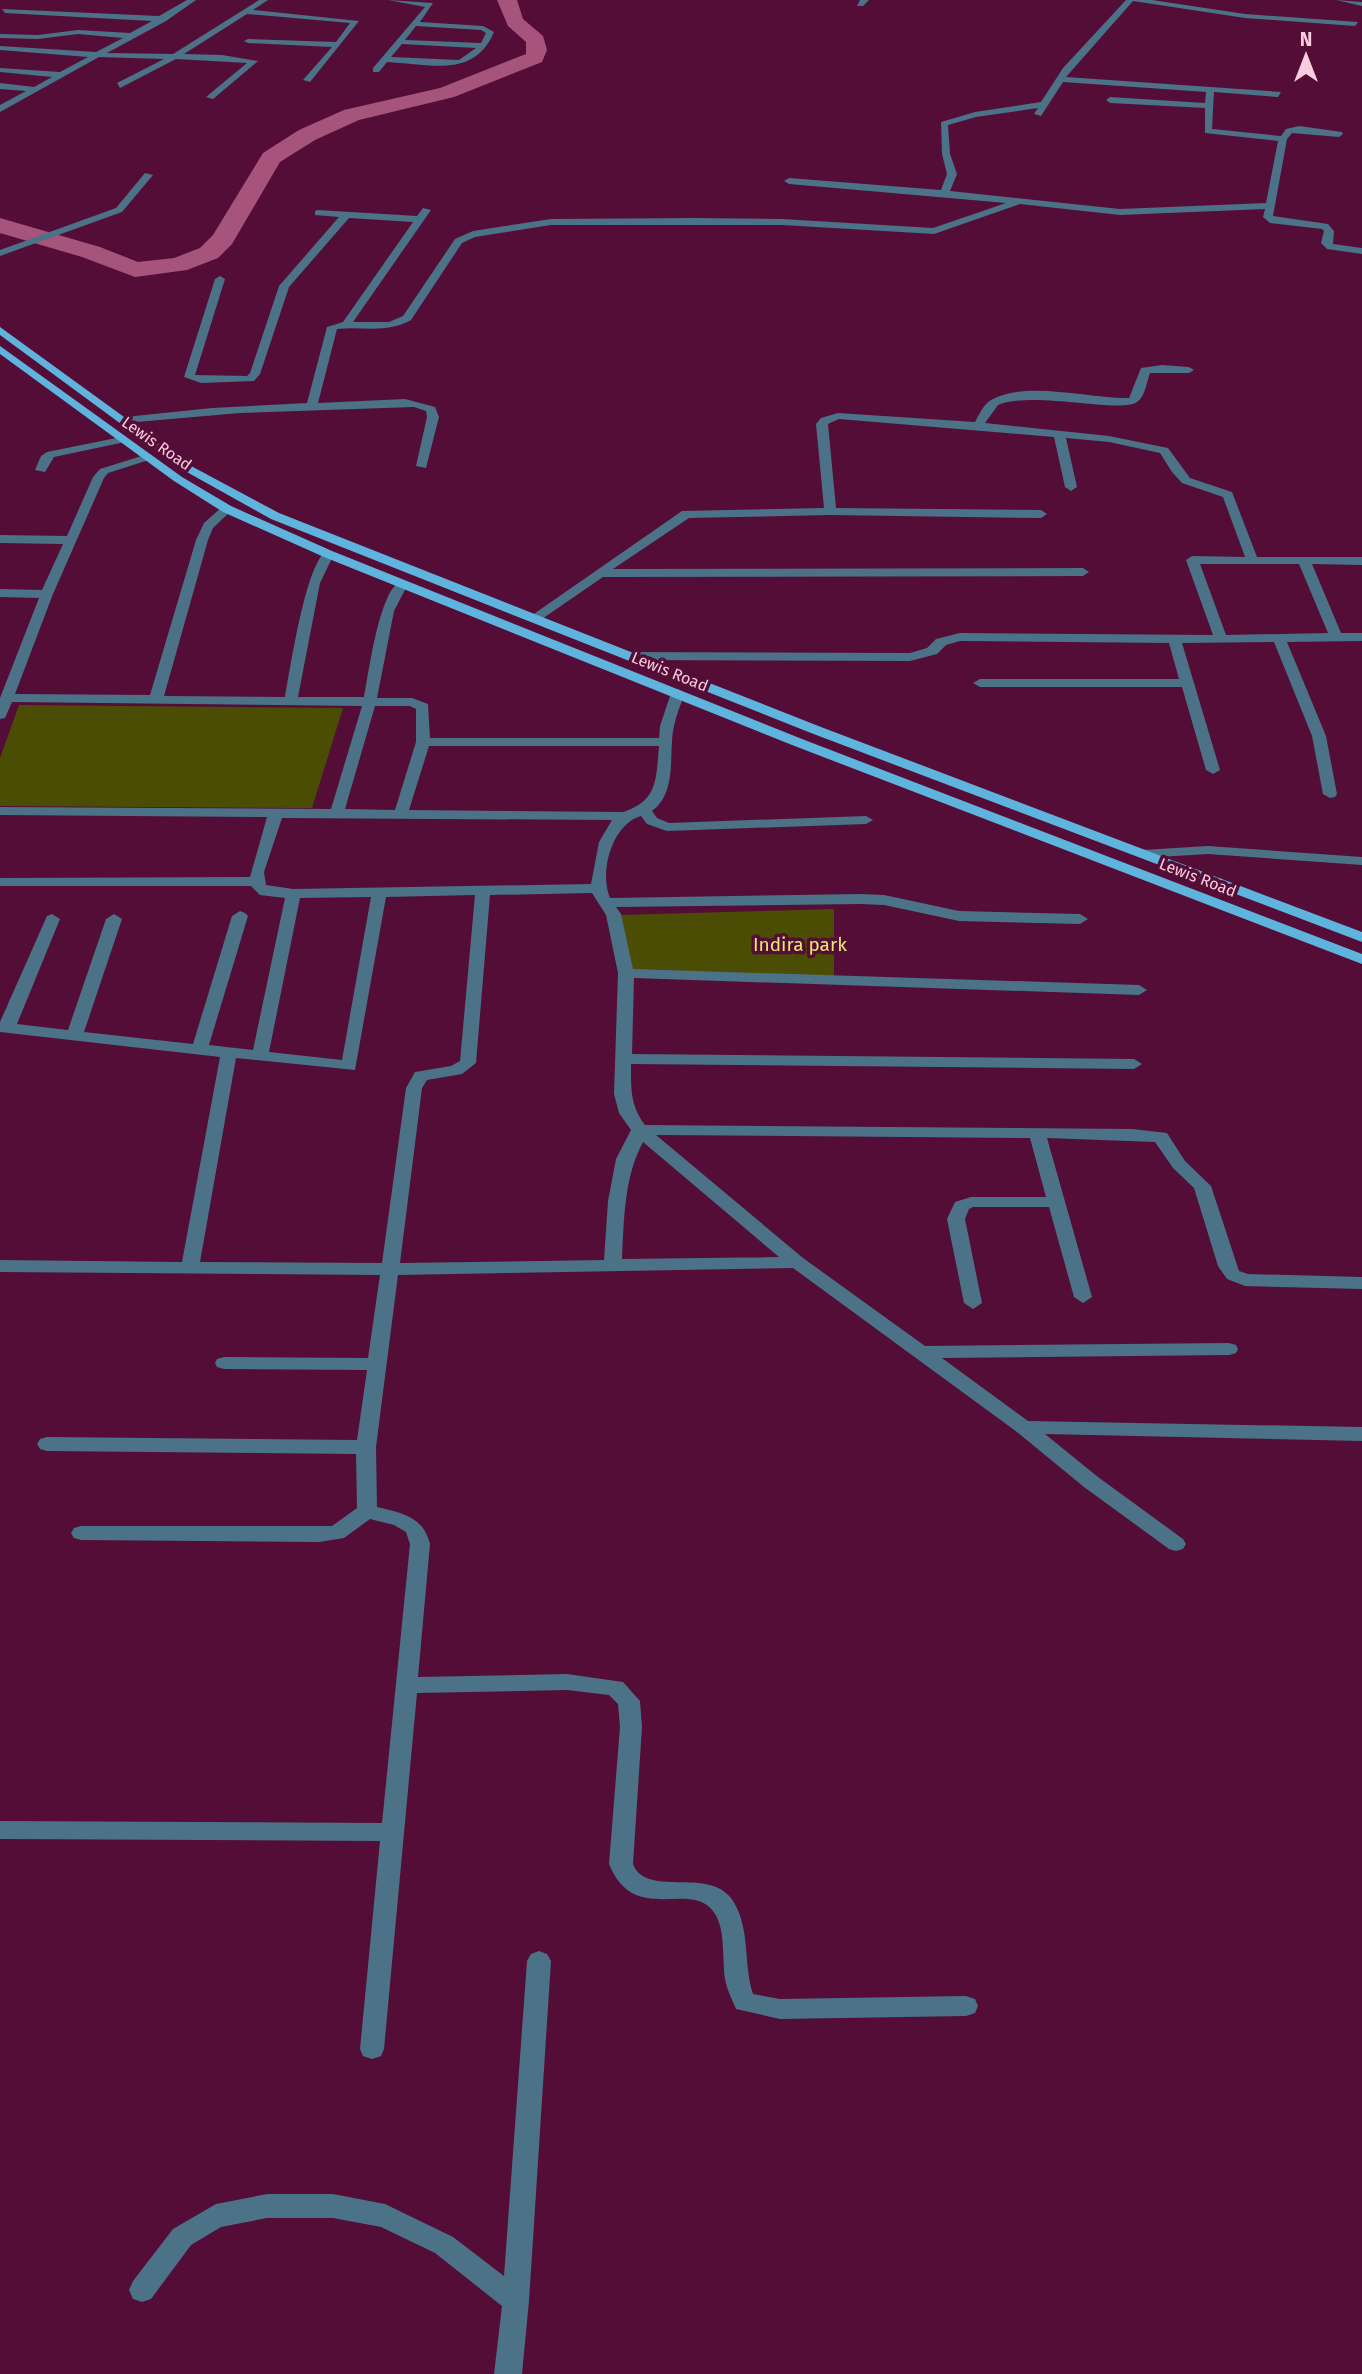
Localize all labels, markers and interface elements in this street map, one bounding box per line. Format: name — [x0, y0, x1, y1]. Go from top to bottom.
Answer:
north arrow — [1271, 21, 1341, 91]
text: N — [1300, 28, 1312, 51]
street label: Lewis Road — [118, 412, 195, 474]
street label: Lewis Road — [629, 648, 711, 695]
street label: Lewis Road — [1157, 854, 1239, 901]
park label: Indira park — [753, 933, 847, 956]

